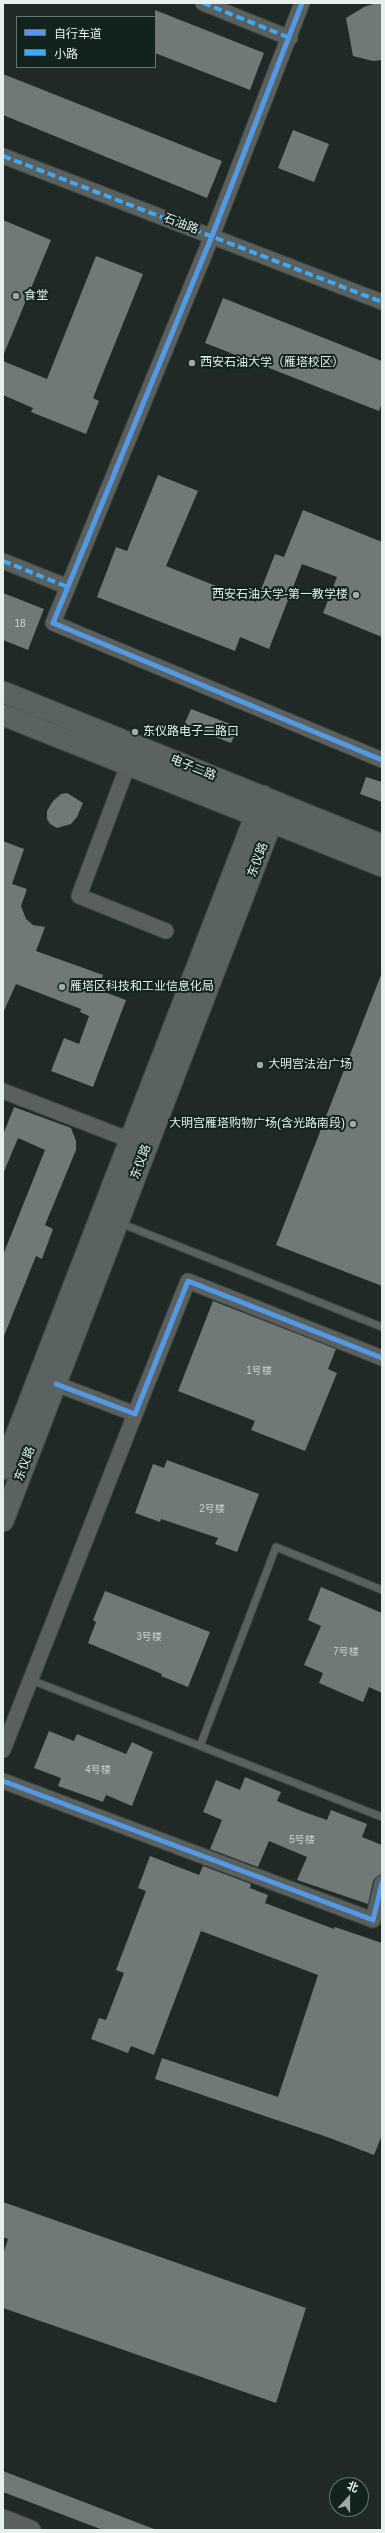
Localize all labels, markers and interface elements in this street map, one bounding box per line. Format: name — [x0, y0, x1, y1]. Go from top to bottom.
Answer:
legend — [16, 16, 156, 68]
text: 自行车道 — [54, 27, 102, 41]
text: 小路 — [54, 47, 78, 61]
street label: 石油路 — [162, 211, 200, 237]
place label: 食堂 — [24, 289, 48, 303]
marker: 食堂 — [11, 291, 21, 301]
place label: 西安石油大学（雁塔校区） — [200, 356, 344, 370]
marker: 西安石油大学（雁塔校区） — [187, 358, 197, 368]
place label: 西安石油大学-第一教学楼 — [212, 588, 348, 602]
marker: 西安石油大学-第一教学楼 — [351, 590, 361, 600]
house number: 18 — [14, 618, 26, 630]
place label: 东仪路电子二路口 — [143, 725, 239, 739]
marker: 东仪路电子二路口 — [130, 727, 140, 737]
street label: 电子二路 — [168, 752, 218, 784]
street label: 东仪路 — [245, 841, 271, 879]
place label: 雁塔区科技和工业信息化局 — [70, 980, 214, 994]
marker: 雁塔区科技和工业信息化局 — [57, 982, 67, 992]
place label: 大明宫法治广场 — [268, 1058, 352, 1072]
marker: 大明宫法治广场 — [255, 1060, 265, 1070]
place label: 大明宫雁塔购物广场(含光路南段) — [169, 1117, 345, 1131]
marker: 大明宫雁塔购物广场(含光路南段) — [348, 1119, 358, 1129]
street label: 东仪路 — [128, 1143, 154, 1181]
house number: 1号楼 — [246, 1365, 272, 1377]
street label: 东仪路 — [12, 1445, 38, 1483]
house number: 2号楼 — [199, 1503, 225, 1515]
house number: 3号楼 — [136, 1631, 162, 1643]
house number: 7号楼 — [333, 1646, 359, 1658]
house number: 4号楼 — [85, 1764, 111, 1776]
house number: 5号楼 — [289, 1834, 315, 1846]
north arrow — [329, 2477, 369, 2517]
text: 北 — [346, 2479, 360, 2494]

